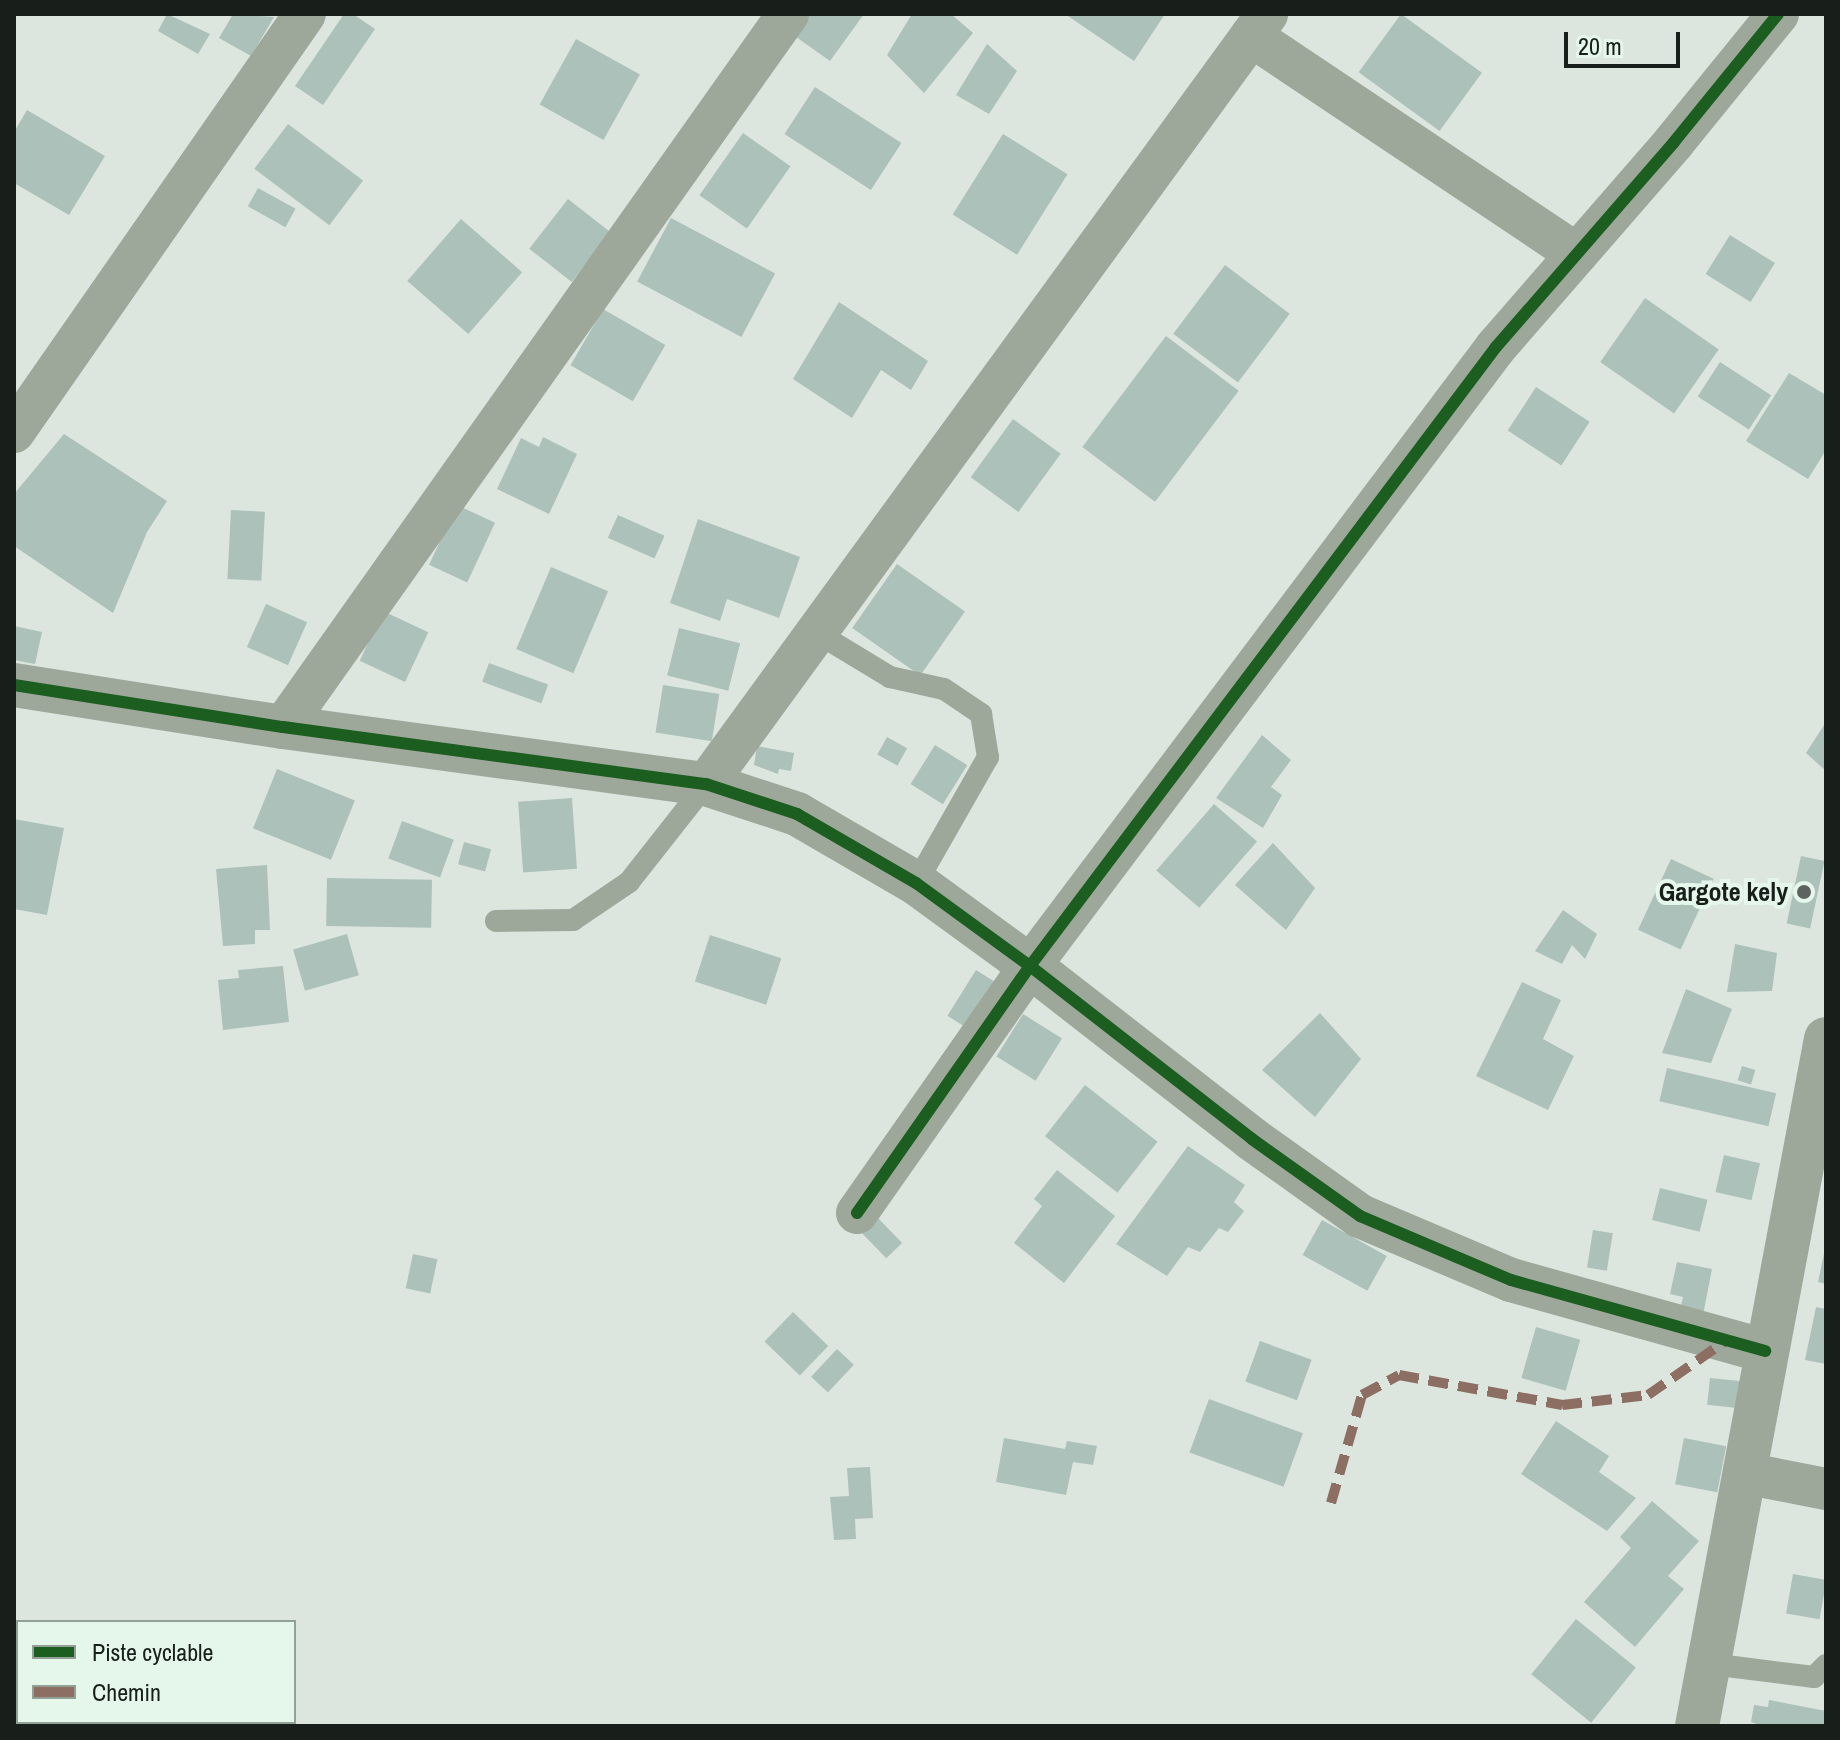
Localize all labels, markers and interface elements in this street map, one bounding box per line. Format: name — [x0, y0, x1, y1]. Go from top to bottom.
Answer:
scale bar — [1568, 16, 1684, 66]
text: 20 m — [1578, 30, 1622, 62]
place label: Gargote kely — [1659, 876, 1788, 908]
marker: Gargote kely — [1795, 883, 1813, 901]
legend — [16, 1620, 296, 1724]
text: Piste cyclable — [92, 1636, 213, 1668]
text: Chemin — [92, 1676, 161, 1708]

